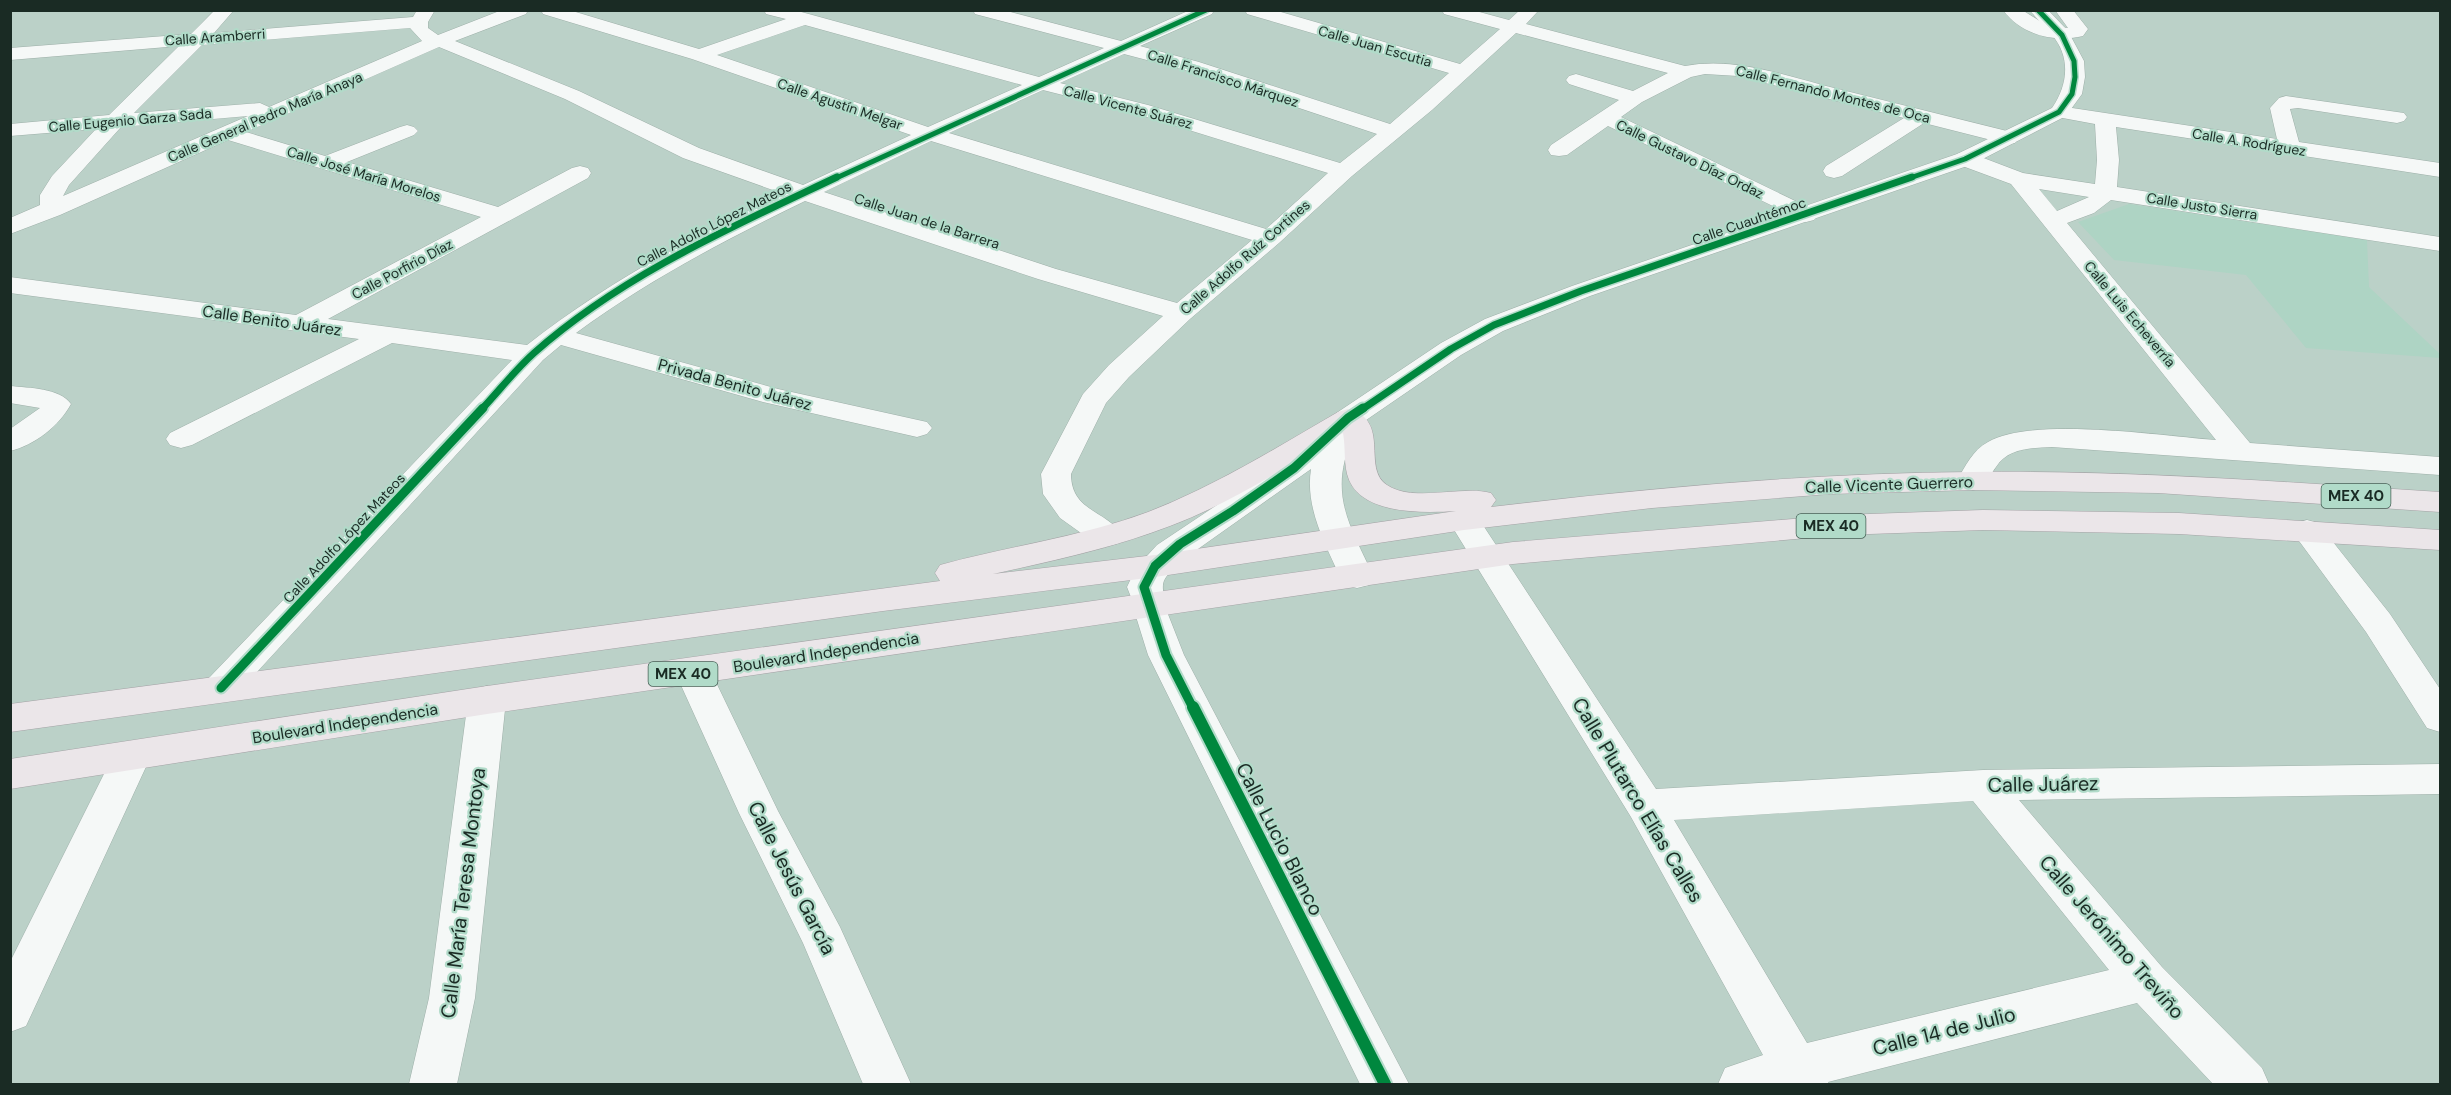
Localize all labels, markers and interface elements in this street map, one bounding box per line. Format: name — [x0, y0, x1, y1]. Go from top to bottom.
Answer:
street label: Calle Juan Escutia — [1316, 21, 1434, 71]
street label: Calle Aramberri — [164, 25, 266, 49]
street label: Calle Francisco Márquez — [1145, 45, 1301, 111]
street label: Calle Fernando Montes de Oca — [1734, 61, 1932, 127]
street label: Calle General Pedro María Anaya — [165, 68, 365, 166]
street label: Calle Agustín Melgar — [775, 74, 905, 134]
street label: Calle Vicente Suárez — [1062, 81, 1194, 133]
street label: Calle Eugenio Garza Sada — [48, 104, 212, 136]
street label: Calle Gustavo Díaz Ordaz — [1613, 115, 1767, 203]
street label: Calle A. Rodríguez — [2191, 124, 2307, 160]
street label: Calle José María Morelos — [285, 142, 443, 206]
street label: Calle Adolfo López Mateos — [634, 177, 794, 271]
street label: Calle Justo Sierra — [2145, 188, 2259, 224]
street label: Calle Juan de la Barrera — [852, 189, 1002, 253]
street label: Calle Cuauhtémoc — [1690, 193, 1808, 249]
street label: Calle Adolfo Ruíz Cortines — [1176, 196, 1314, 318]
street label: Calle Porfirio Díaz — [348, 235, 456, 303]
street label: Calle Luis Echeverría — [2080, 257, 2180, 371]
street label: Calle Benito Juárez — [201, 300, 343, 341]
street label: Privada Benito Juárez — [656, 354, 814, 415]
street label: Calle Adolfo López Mateos — [279, 469, 409, 607]
street label: Calle Vicente Guerrero — [1805, 471, 1973, 498]
road number: MEX 40 — [2322, 484, 2390, 508]
road number: MEX 40 — [1796, 514, 1866, 538]
street label: Boulevard Independencia — [732, 627, 920, 678]
road number: MEX 40 — [648, 662, 718, 686]
street label: Calle Plutarco Elías Calles — [1566, 693, 1710, 907]
street label: Boulevard Independencia — [251, 698, 439, 749]
street label: Calle Lucio Blanco — [1230, 758, 1330, 920]
street label: Calle María Teresa Montoya — [435, 766, 491, 1020]
street label: Calle Juárez — [1987, 770, 2099, 798]
street label: Calle Jesús García — [742, 797, 842, 959]
street label: Calle Jerónimo Treviño — [2034, 850, 2190, 1024]
street label: Calle 14 de Julio — [1870, 1001, 2018, 1061]

